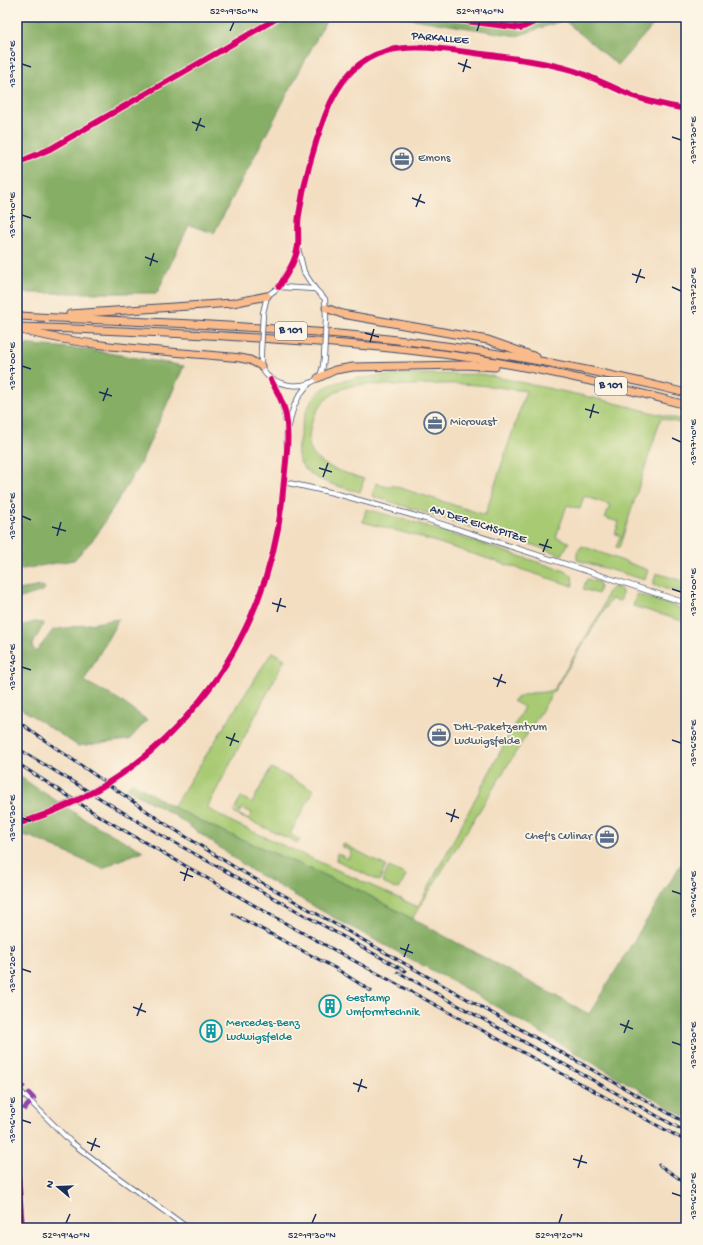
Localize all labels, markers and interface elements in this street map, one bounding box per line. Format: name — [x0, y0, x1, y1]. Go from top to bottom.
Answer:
text: 52°19'50"N — [210, 6, 258, 18]
text: 52°19'40"N — [456, 6, 504, 18]
street label: PARKALLEE — [410, 29, 470, 49]
text: 13°17'20"E — [7, 40, 19, 88]
text: 13°17'30"E — [688, 116, 700, 164]
office icon: Emons — [389, 146, 415, 172]
place label: Emons — [418, 152, 451, 166]
text: 13°17'10"E — [7, 191, 19, 239]
text: 13°17'20"E — [688, 267, 700, 315]
road number: B 101 — [275, 322, 307, 340]
text: 13°17'00"E — [7, 342, 19, 391]
road number: B 101 — [595, 377, 627, 395]
office icon: Microvast — [422, 410, 448, 436]
place label: Microvast — [450, 416, 498, 430]
text: 13°17'10"E — [688, 418, 700, 466]
text: 13°16'50"E — [7, 492, 19, 540]
street label: AN DER EICHSPITZE — [428, 503, 529, 547]
text: 13°17'00"E — [688, 568, 700, 617]
text: 13°16'40"E — [7, 643, 19, 691]
text: 13°16'50"E — [688, 719, 700, 767]
place label: DHL-Paketzentrum Ludwigsfelde — [453, 721, 548, 749]
office icon: DHL-Paketzentrum Ludwigsfelde — [426, 722, 452, 748]
text: 13°16'30"E — [7, 794, 19, 842]
office icon: Chef's Culinar — [594, 824, 620, 850]
place label: Chef's Culinar — [525, 830, 594, 844]
text: 13°16'40"E — [688, 870, 700, 918]
text: 13°16'20"E — [7, 945, 19, 993]
place label: Gestamp Umformtechnik — [346, 992, 421, 1020]
building icon: Gestamp Umformtechnik — [317, 993, 343, 1019]
place label: Mercedes-Benz Ludwigsfelde — [226, 1017, 300, 1045]
building icon: Mercedes-Benz Ludwigsfelde — [198, 1018, 224, 1044]
text: 13°16'30"E — [688, 1021, 700, 1069]
text: 13°16'10"E — [7, 1096, 19, 1144]
north arrow — [38, 1167, 78, 1207]
text: 13°16'20"E — [688, 1172, 700, 1220]
text: N — [44, 1179, 57, 1190]
text: 52°19'40"N — [42, 1230, 90, 1242]
text: 52°19'30"N — [288, 1230, 336, 1242]
text: 52°19'20"N — [535, 1230, 583, 1242]

